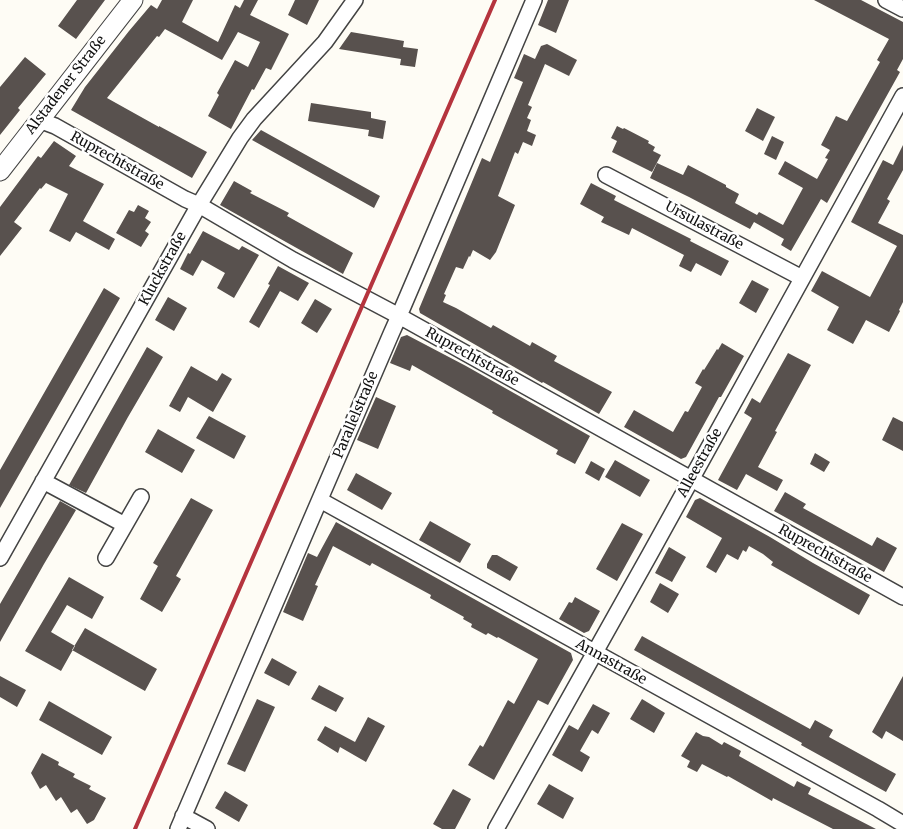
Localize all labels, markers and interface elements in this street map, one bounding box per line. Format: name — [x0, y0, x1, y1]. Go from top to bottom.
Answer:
street label: Alstadener Straße — [22, 32, 110, 138]
street label: Ruprechtstraße — [67, 128, 167, 194]
street label: Ursulastraße — [662, 198, 746, 254]
street label: Kluckstraße — [136, 229, 190, 309]
street label: Ruprechtstraße — [422, 324, 522, 390]
street label: Parallelstraße — [330, 369, 382, 461]
street label: Alleestraße — [674, 426, 726, 500]
street label: Ruprechtstraße — [775, 521, 875, 587]
street label: Annastraße — [573, 636, 649, 688]

